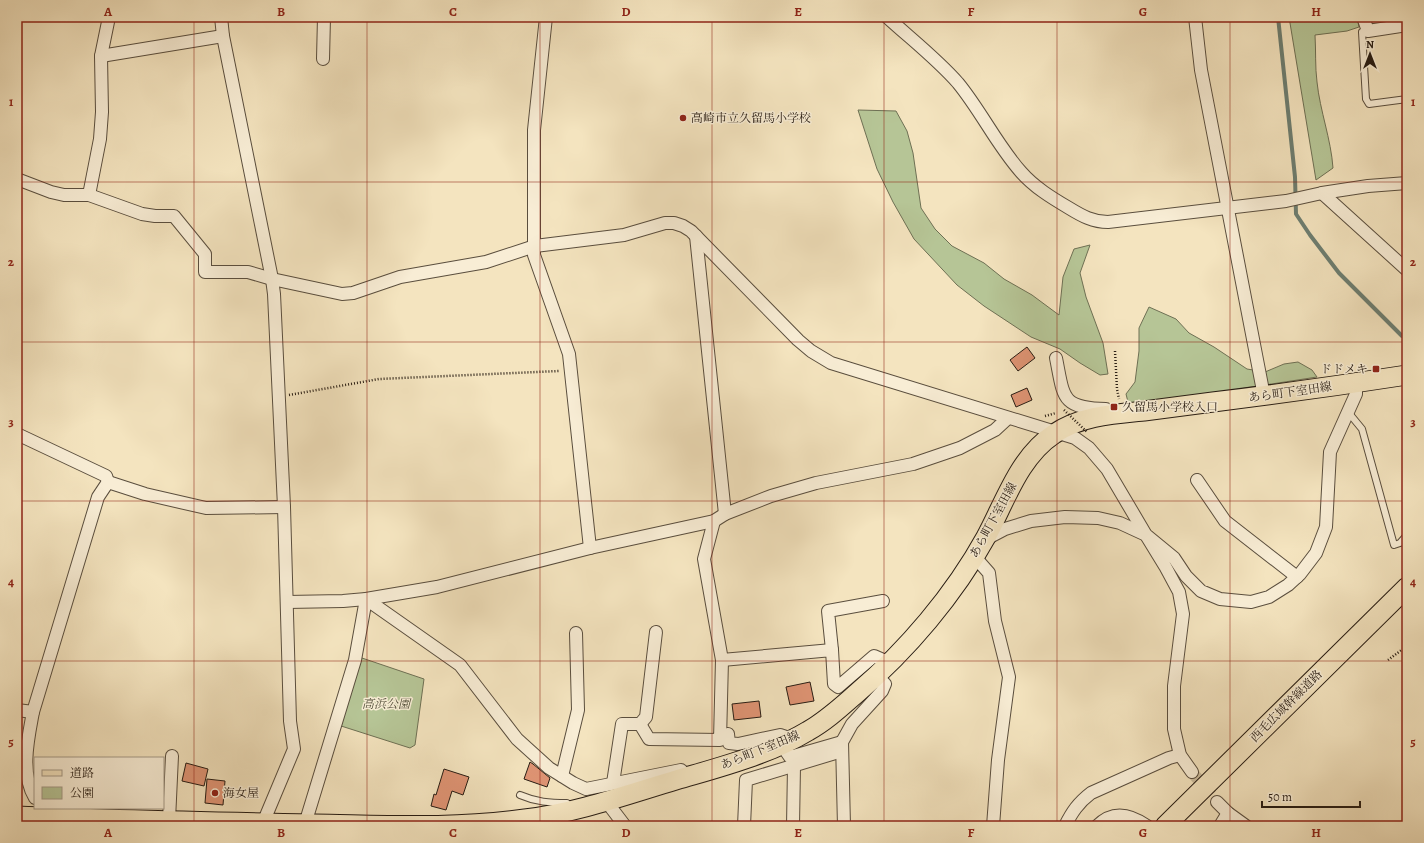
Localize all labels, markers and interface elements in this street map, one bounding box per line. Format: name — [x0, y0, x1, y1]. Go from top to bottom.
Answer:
text: A — [103, 3, 113, 20]
text: B — [277, 3, 285, 20]
text: C — [449, 3, 457, 20]
text: D — [621, 3, 631, 20]
text: E — [794, 3, 802, 20]
text: F — [968, 3, 975, 20]
text: G — [1139, 3, 1147, 20]
text: H — [1311, 3, 1321, 20]
north arrow — [1350, 34, 1390, 74]
text: N — [1366, 37, 1374, 52]
text: 1 — [9, 93, 14, 110]
text: 1 — [1411, 93, 1416, 110]
place label: 高崎市立久留馬小学校 — [691, 110, 811, 126]
marker: 高崎市立久留馬小学校 — [678, 113, 688, 123]
text: 2 — [8, 253, 15, 270]
text: 2 — [1410, 253, 1417, 270]
place label: ドドメキ — [1320, 361, 1368, 377]
marker: ドドメキ — [1371, 364, 1381, 374]
street label: あら町下室田線 — [1247, 378, 1333, 406]
place label: 久留馬小学校入口 — [1122, 399, 1218, 415]
marker: 久留馬小学校入口 — [1109, 402, 1119, 412]
text: 3 — [8, 413, 14, 430]
text: 3 — [1410, 413, 1416, 430]
street label: あら町下室田線 — [966, 479, 1020, 561]
text: 4 — [8, 573, 14, 590]
text: 4 — [1410, 573, 1416, 590]
street label: 西毛広域幹線道路 — [1246, 666, 1326, 746]
park label: 高浜公園 — [362, 696, 412, 712]
street label: あら町下室田線 — [718, 727, 802, 773]
text: 5 — [8, 733, 14, 750]
text: 5 — [1410, 733, 1416, 750]
legend — [34, 757, 164, 809]
text: 道路 — [70, 765, 94, 781]
scale bar — [1262, 783, 1360, 809]
text: 公園 — [70, 785, 94, 801]
place label: 海女屋 — [223, 785, 259, 801]
marker: 海女屋 — [210, 788, 220, 798]
text: 50 m — [1268, 789, 1292, 805]
text: A — [103, 824, 113, 841]
text: B — [277, 824, 285, 841]
text: C — [449, 824, 457, 841]
text: D — [621, 824, 631, 841]
text: E — [794, 824, 802, 841]
text: F — [968, 824, 975, 841]
text: G — [1139, 824, 1147, 841]
text: H — [1311, 824, 1321, 841]

